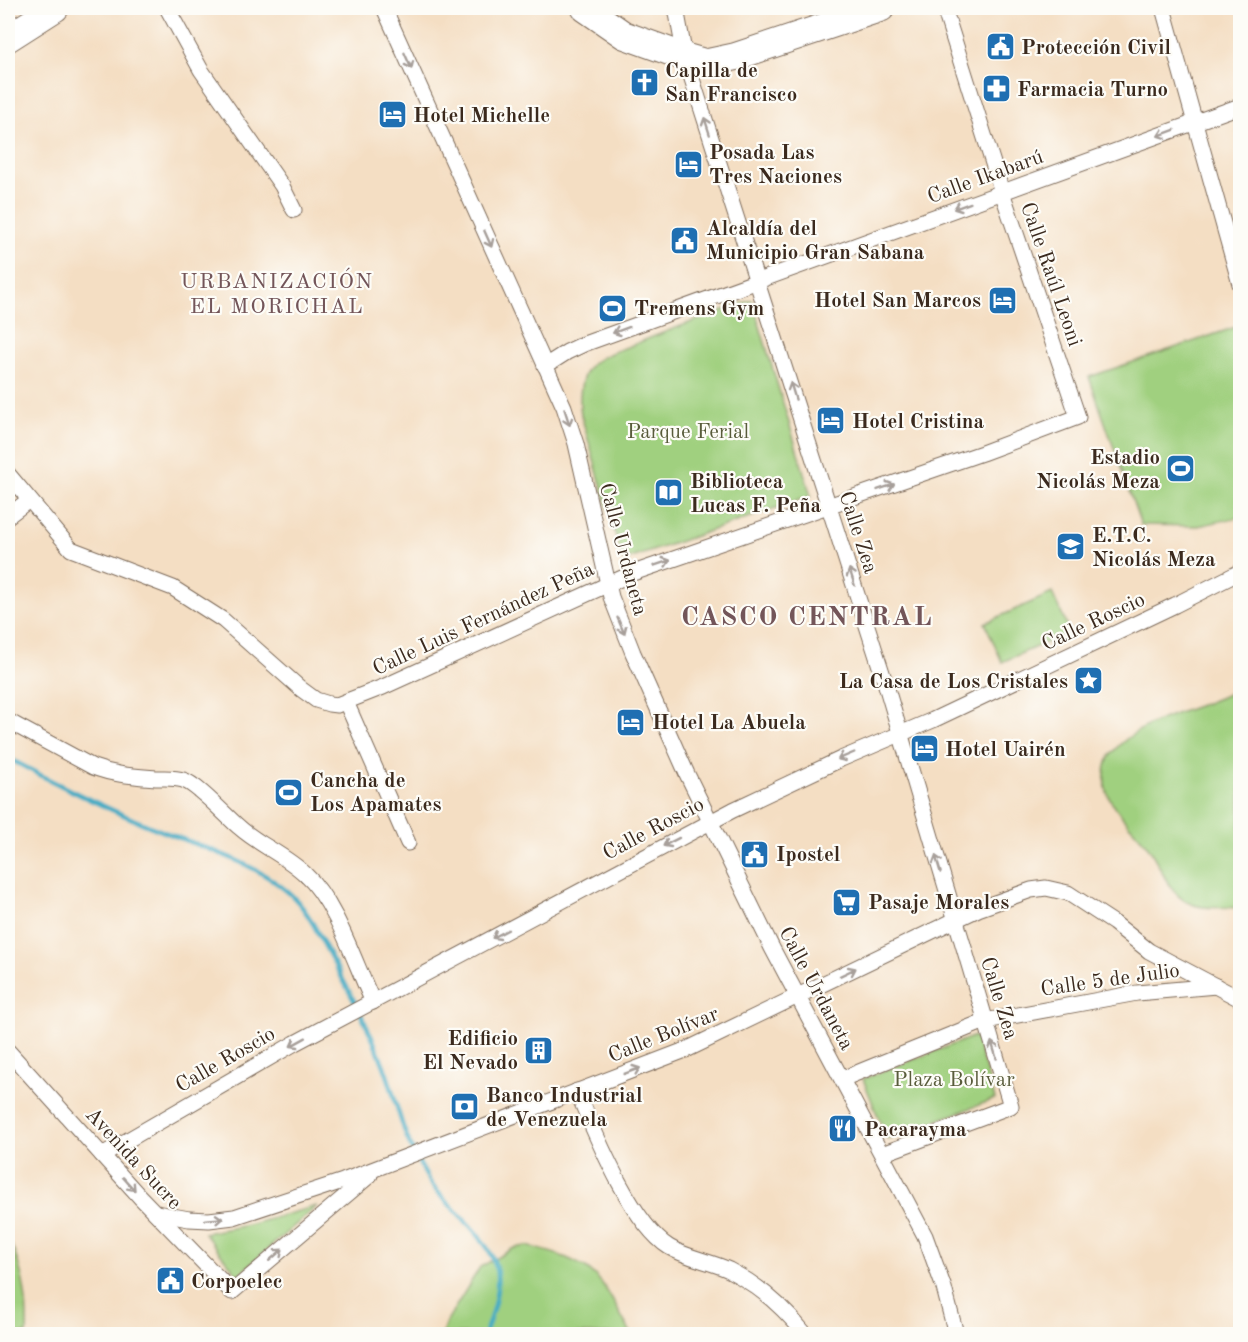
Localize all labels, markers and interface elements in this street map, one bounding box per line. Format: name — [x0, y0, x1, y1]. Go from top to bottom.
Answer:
public building icon: Protección Civil — [984, 31, 1016, 63]
place label: Protección Civil — [1021, 38, 1171, 59]
one-way arrow — [403, 51, 414, 69]
place label: Capilla de San Francisco — [665, 61, 797, 106]
church icon: Capilla de San Francisco — [628, 66, 660, 98]
pharmacy icon: Farmacia Turno — [980, 73, 1012, 105]
place label: Farmacia Turno — [1017, 80, 1168, 101]
hotel icon: Hotel Michelle — [376, 99, 408, 131]
place label: Hotel Michelle — [413, 106, 550, 127]
one-way arrow — [701, 117, 712, 136]
one-way arrow — [1157, 129, 1176, 140]
place label: Posada Las Tres Naciones — [709, 143, 842, 188]
street label: Calle Ikabarú — [925, 147, 1046, 208]
hotel icon: Posada Las Tres Naciones — [672, 148, 704, 180]
street label: Calle Raúl Leoni — [1016, 200, 1085, 349]
one-way arrow — [954, 202, 972, 213]
place label: Alcaldía del Municipio Gran Sabana — [706, 219, 925, 264]
public building icon: Alcaldía del Municipio Gran Sabana — [669, 224, 701, 256]
one-way arrow — [483, 229, 494, 247]
district label: URBANIZACIÓN EL MORICHAL — [180, 267, 374, 318]
hotel icon: Hotel San Marcos — [986, 284, 1018, 316]
place label: Hotel San Marcos — [814, 291, 981, 312]
sports icon: Tremens Gym — [597, 292, 629, 324]
place label: Tremens Gym — [634, 299, 764, 320]
one-way arrow — [612, 326, 631, 337]
one-way arrow — [787, 382, 798, 401]
hotel icon: Hotel Cristina — [815, 405, 847, 437]
one-way arrow — [562, 407, 573, 426]
place label: Hotel Cristina — [852, 412, 985, 433]
park label: Parque Ferial — [627, 422, 749, 443]
place label: Estadio Nicolás Meza — [1036, 448, 1160, 493]
sports icon: Estadio Nicolás Meza — [1165, 453, 1197, 485]
place label: Biblioteca Lucas F. Peña — [690, 472, 822, 517]
library icon: Biblioteca Lucas F. Peña — [653, 477, 685, 509]
one-way arrow — [876, 480, 895, 491]
street label: Calle Urdaneta — [595, 481, 650, 618]
street label: Calle Zea — [834, 489, 881, 576]
place label: E.T.C. Nicolás Meza — [1092, 526, 1216, 571]
school or university icon: E.T.C. Nicolás Meza — [1055, 531, 1087, 563]
one-way arrow — [652, 557, 671, 568]
street label: Calle Luis Fernández Peña — [370, 559, 598, 680]
one-way arrow — [845, 568, 856, 587]
street label: Calle Roscio — [1039, 589, 1148, 655]
district label: CASCO CENTRAL — [681, 604, 933, 631]
one-way arrow — [616, 616, 627, 634]
place icon: La Casa de Los Cristales — [1073, 665, 1105, 697]
place label: La Casa de Los Cristales — [839, 672, 1068, 693]
hotel icon: Hotel La Abuela — [615, 706, 647, 738]
place label: Hotel La Abuela — [652, 713, 806, 734]
hotel icon: Hotel Uairén — [908, 733, 940, 765]
place label: Hotel Uairén — [945, 740, 1066, 761]
one-way arrow — [838, 751, 856, 762]
place label: Cancha de Los Apamates — [310, 771, 442, 816]
sports icon: Cancha de Los Apamates — [273, 776, 305, 808]
street label: Calle Roscio — [600, 794, 708, 865]
one-way arrow — [663, 837, 681, 849]
public building icon: Ipostel — [739, 838, 771, 870]
place label: Ipostel — [776, 845, 840, 866]
one-way arrow — [932, 855, 943, 874]
supermarket icon: Pasaje Morales — [831, 886, 863, 918]
place label: Pasaje Morales — [868, 893, 1009, 914]
street label: Calle Urdaneta — [774, 924, 857, 1054]
one-way arrow — [491, 929, 509, 940]
street label: Calle Zea — [976, 955, 1021, 1042]
street label: Calle 5 de Julio — [1039, 960, 1181, 1001]
one-way arrow — [838, 966, 856, 977]
street label: Calle Bolívar — [605, 1004, 722, 1067]
street label: Calle Roscio — [172, 1023, 279, 1097]
place label: Edificio El Nevado — [422, 1029, 518, 1074]
building icon: Edificio El Nevado — [523, 1034, 555, 1066]
one-way arrow — [290, 1036, 307, 1048]
one-way arrow — [988, 1041, 999, 1060]
one-way arrow — [623, 1064, 641, 1075]
park label: Plaza Bolívar — [893, 1070, 1015, 1091]
place label: Banco Industrial de Venezuela — [486, 1086, 642, 1131]
bank icon: Banco Industrial de Venezuela — [449, 1091, 481, 1123]
street label: Avenida Sucre — [81, 1104, 185, 1214]
restaurant icon: Pacarayma — [827, 1113, 859, 1145]
place label: Pacarayma — [864, 1120, 967, 1141]
one-way arrow — [122, 1177, 136, 1192]
one-way arrow — [203, 1213, 223, 1224]
one-way arrow — [268, 1248, 284, 1261]
public building icon: Corpoelec — [154, 1265, 186, 1297]
place label: Corpoelec — [191, 1272, 283, 1293]

